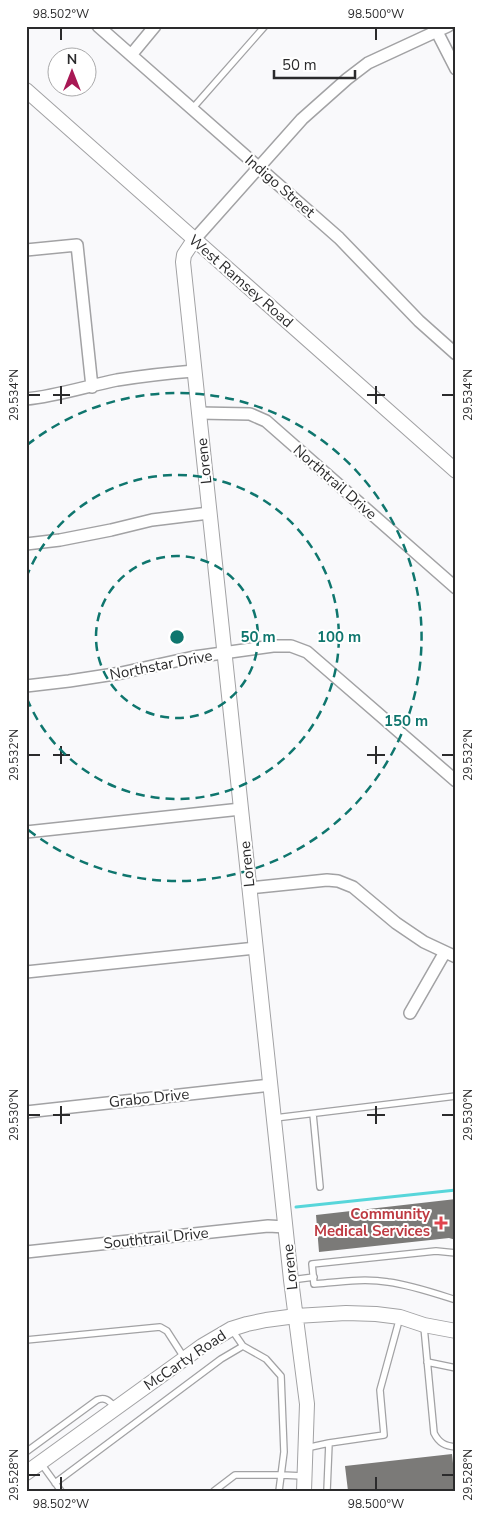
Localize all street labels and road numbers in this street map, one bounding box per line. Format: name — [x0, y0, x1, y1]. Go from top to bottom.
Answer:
street label: Indigo Street — [241, 150, 320, 222]
street label: West Ramsey Road — [185, 230, 297, 332]
street label: Lorene — [192, 437, 216, 485]
street label: Northtrail Drive — [289, 440, 381, 524]
street label: Northstar Drive — [108, 645, 214, 685]
street label: Lorene — [235, 840, 259, 888]
street label: Grabo Drive — [108, 1084, 190, 1112]
street label: Southtrail Drive — [102, 1223, 210, 1253]
street label: Lorene — [278, 1243, 302, 1291]
street label: McCarty Road — [140, 1325, 230, 1395]

